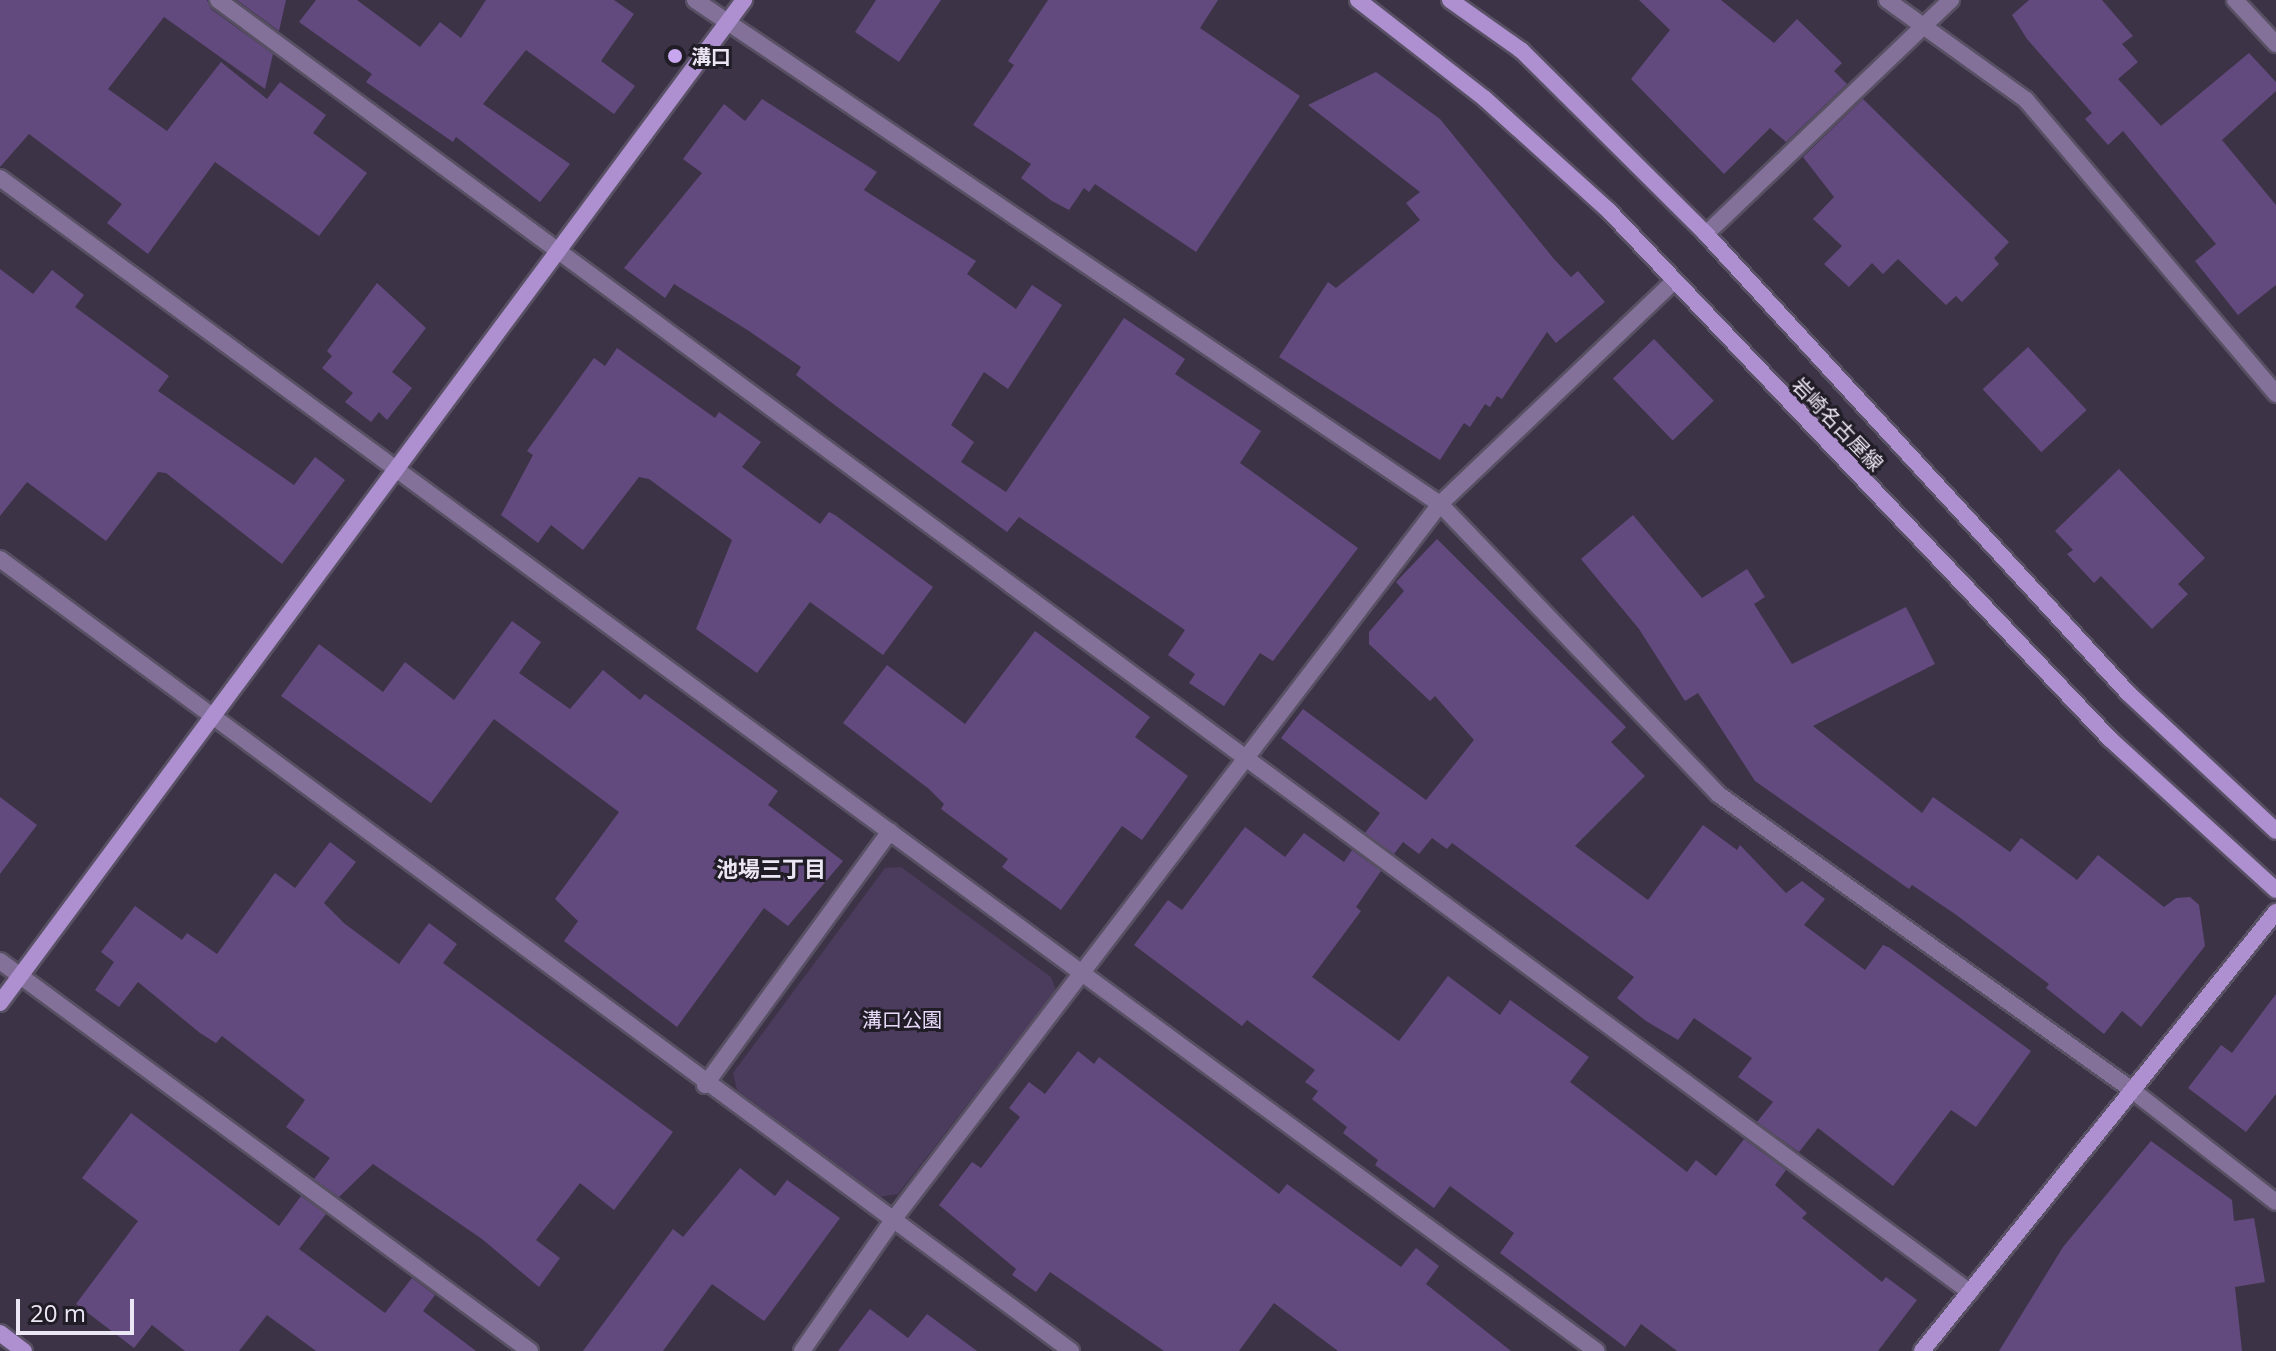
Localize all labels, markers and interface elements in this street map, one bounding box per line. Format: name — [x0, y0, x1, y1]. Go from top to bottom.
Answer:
place label: 溝口 — [691, 44, 731, 68]
marker: 溝口 — [666, 47, 684, 65]
street label: 岩崎名古屋線 — [1788, 373, 1888, 475]
district label: 池場三丁目 — [716, 856, 826, 882]
park label: 溝口公園 — [862, 1007, 942, 1031]
scale bar — [20, 1283, 138, 1333]
text: 20 m — [30, 1296, 86, 1329]

